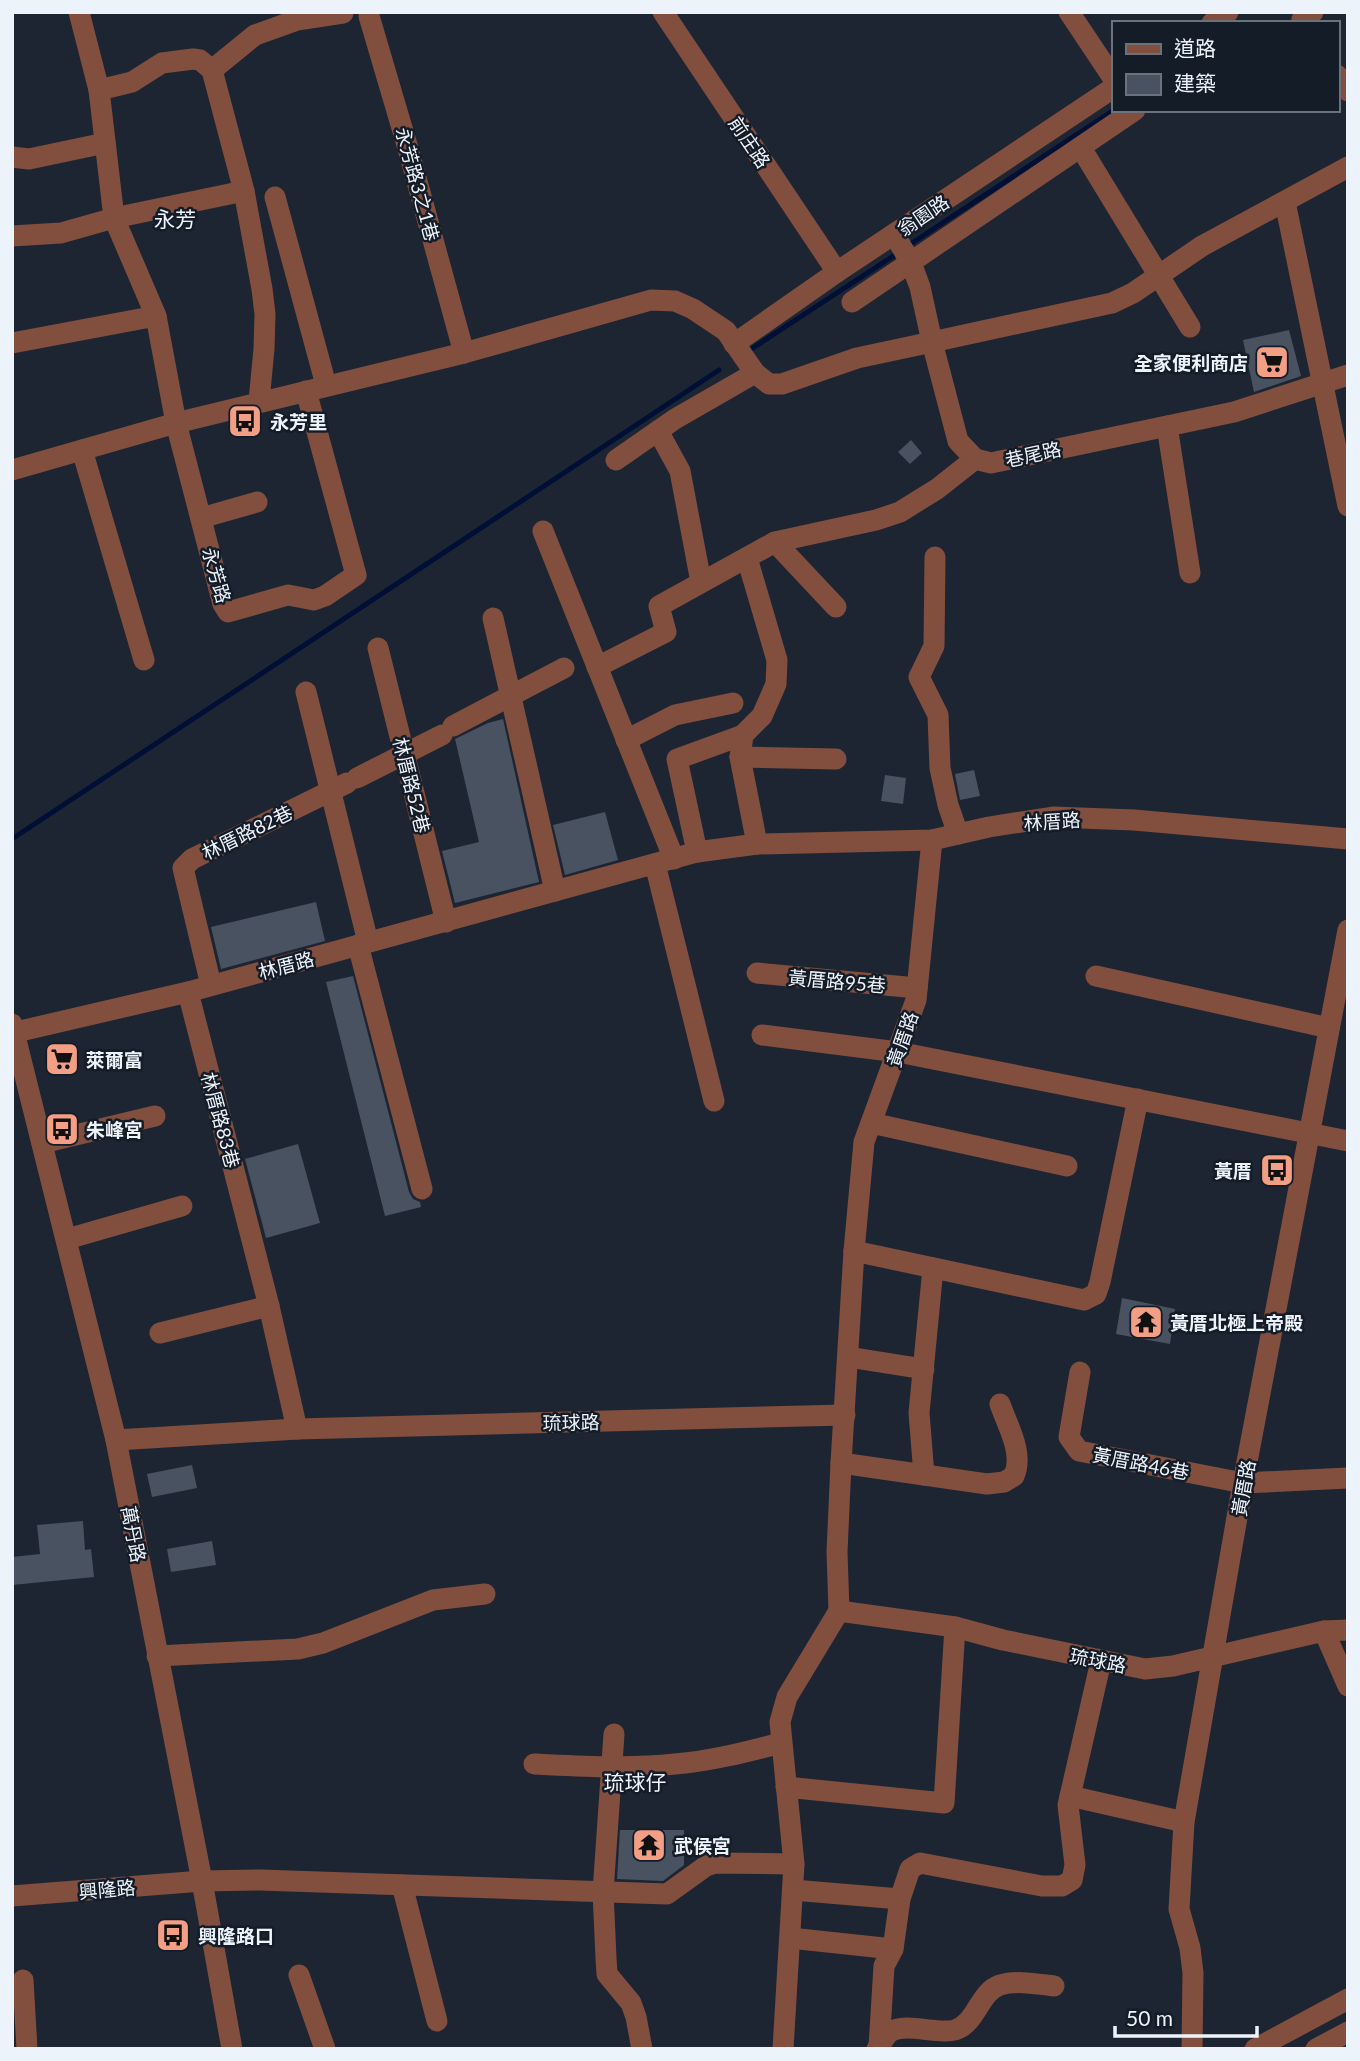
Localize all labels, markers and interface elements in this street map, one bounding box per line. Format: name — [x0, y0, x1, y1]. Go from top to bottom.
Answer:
legend — [1112, 21, 1339, 112]
text: 道路 — [1174, 35, 1216, 60]
text: 建築 — [1174, 70, 1216, 95]
street label: 前庄路 — [725, 112, 775, 172]
street label: 永芳路3之1巷 — [392, 124, 444, 244]
street label: 翁園路 — [893, 190, 953, 240]
district label: 永芳 — [154, 206, 196, 231]
supermarket icon: 全家便利商店 — [1253, 343, 1291, 381]
place label: 全家便利商店 — [1134, 351, 1248, 374]
bus stop icon: 永芳里 — [226, 402, 264, 440]
place label: 永芳里 — [270, 410, 327, 433]
street label: 巷尾路 — [1003, 437, 1063, 471]
street label: 永芳路 — [198, 544, 236, 606]
street label: 林厝路52巷 — [389, 735, 435, 835]
street label: 林厝路82巷 — [198, 800, 296, 864]
street label: 林厝路 — [1023, 808, 1081, 834]
street label: 林厝路 — [255, 947, 317, 983]
street label: 黃厝路95巷 — [787, 965, 887, 997]
street label: 黃厝路 — [882, 1008, 922, 1070]
supermarket icon: 萊爾富 — [43, 1040, 81, 1078]
place label: 萊爾富 — [86, 1048, 143, 1071]
street label: 林厝路83巷 — [197, 1070, 245, 1170]
bus stop icon: 朱峰宮 — [43, 1110, 81, 1148]
place label: 朱峰宮 — [86, 1118, 143, 1141]
bus stop icon: 黃厝 — [1258, 1151, 1296, 1189]
place label: 黃厝 — [1214, 1159, 1252, 1182]
temple icon: 黃厝北極上帝殿 — [1127, 1303, 1165, 1341]
place label: 黃厝北極上帝殿 — [1170, 1311, 1303, 1334]
street label: 琉球路 — [542, 1410, 600, 1434]
street label: 黃厝路46巷 — [1091, 1442, 1191, 1484]
street label: 黃厝路 — [1227, 1458, 1259, 1518]
street label: 萬丹路 — [117, 1504, 151, 1564]
street label: 琉球路 — [1068, 1643, 1128, 1677]
district label: 琉球仔 — [604, 1769, 667, 1794]
temple icon: 武侯宮 — [630, 1826, 668, 1864]
place label: 武侯宮 — [674, 1834, 731, 1857]
street label: 興隆路 — [78, 1875, 136, 1903]
bus stop icon: 興隆路口 — [154, 1916, 192, 1954]
place label: 興隆路口 — [198, 1924, 274, 1947]
scale bar — [1115, 1994, 1257, 2038]
text: 50 m — [1126, 2005, 1173, 2030]

